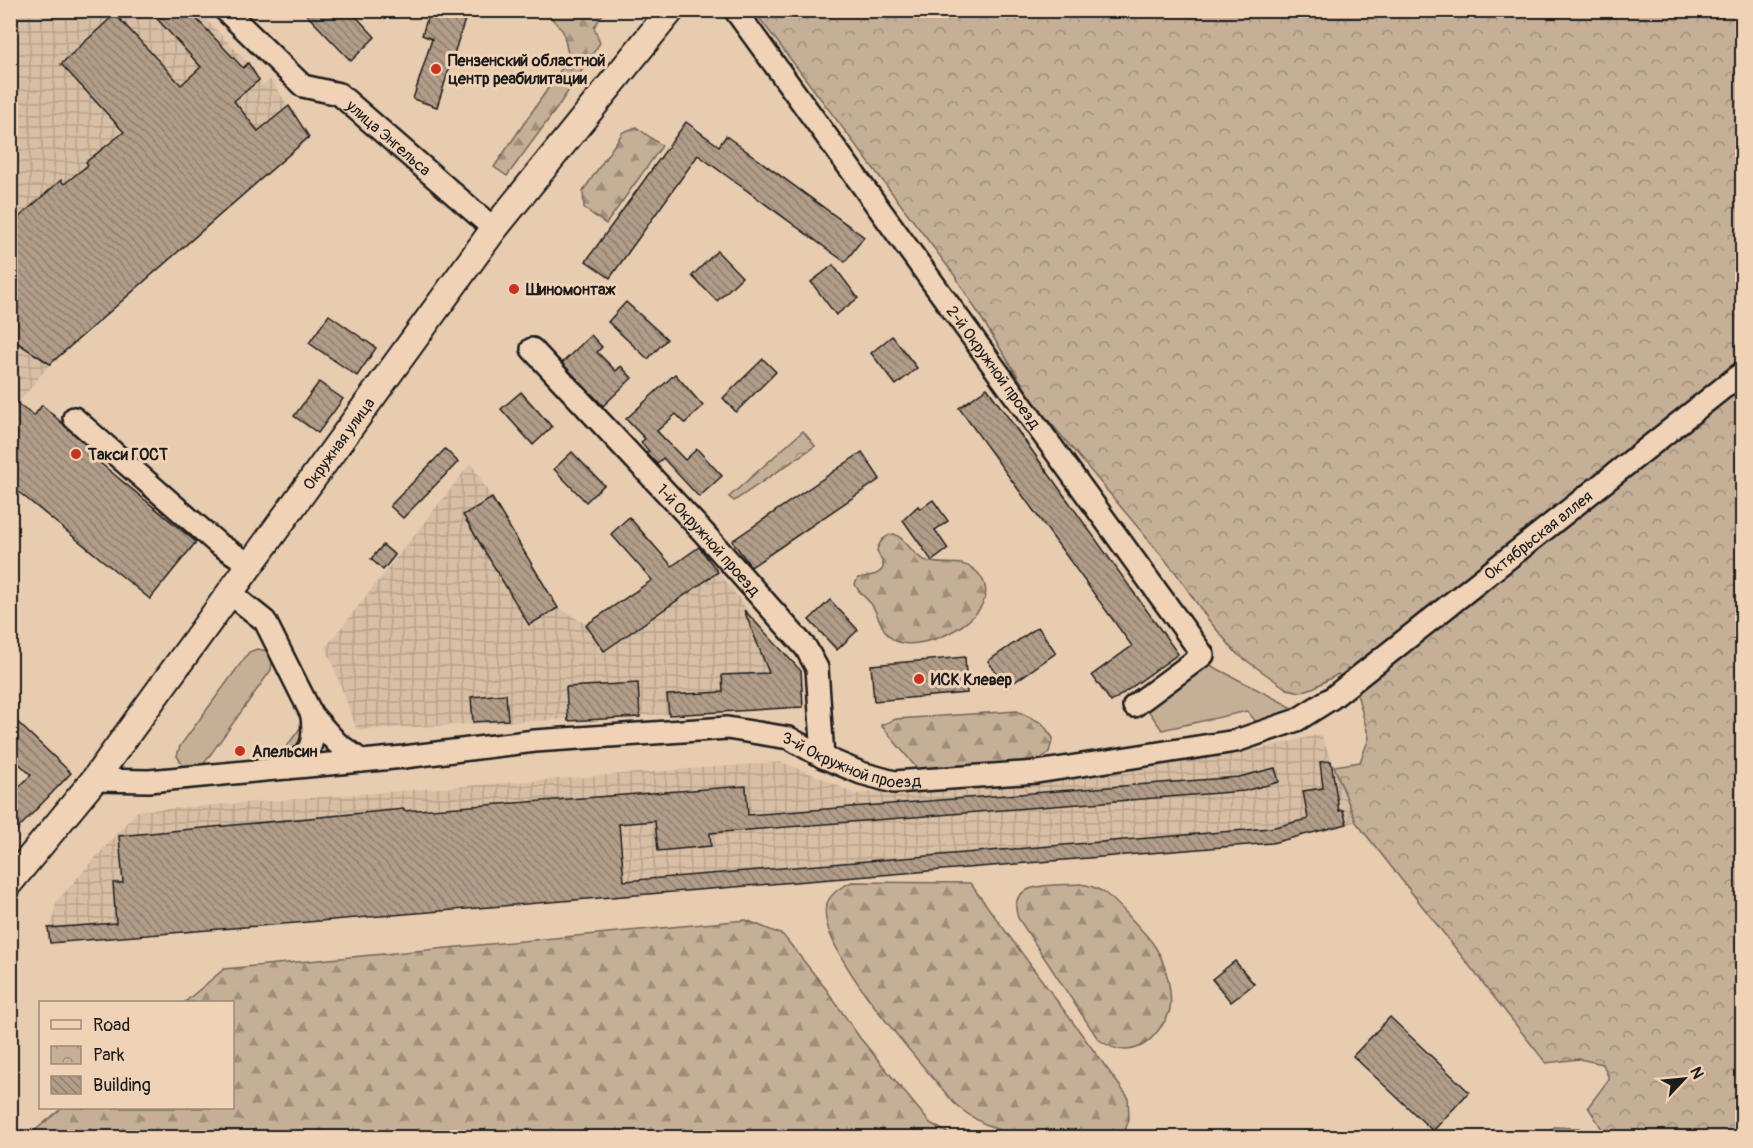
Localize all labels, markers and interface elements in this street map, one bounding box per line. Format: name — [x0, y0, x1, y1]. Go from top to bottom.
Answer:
place label: Пензенский областной центр реабилитации — [448, 51, 606, 89]
marker: Пензенский областной центр реабилитации — [429, 62, 443, 76]
street label: улица Энгельса — [341, 95, 435, 181]
place label: Шиномонтаж — [525, 280, 616, 300]
marker: Шиномонтаж — [507, 282, 521, 296]
street label: 2-й Окружной проезд — [942, 302, 1045, 433]
street label: Окружная улица — [299, 394, 379, 494]
place label: Такси ГОСТ — [87, 445, 168, 465]
marker: Такси ГОСТ — [69, 447, 83, 461]
street label: 1-й Окружной проезд — [652, 480, 764, 601]
street label: Октябрьская аллея — [1480, 487, 1597, 585]
place label: ИСК Клевер — [931, 670, 1012, 690]
marker: ИСК Клевер — [912, 672, 926, 686]
street label: 3-й Окружной проезд — [781, 728, 922, 793]
place label: Апельсин — [252, 742, 317, 762]
marker: Апельсин — [233, 744, 247, 758]
legend — [39, 1001, 234, 1109]
text: Road — [93, 1014, 130, 1037]
text: Park — [93, 1044, 125, 1067]
north arrow — [1654, 1049, 1714, 1109]
text: N — [1685, 1064, 1708, 1082]
text: Building — [93, 1074, 151, 1097]

